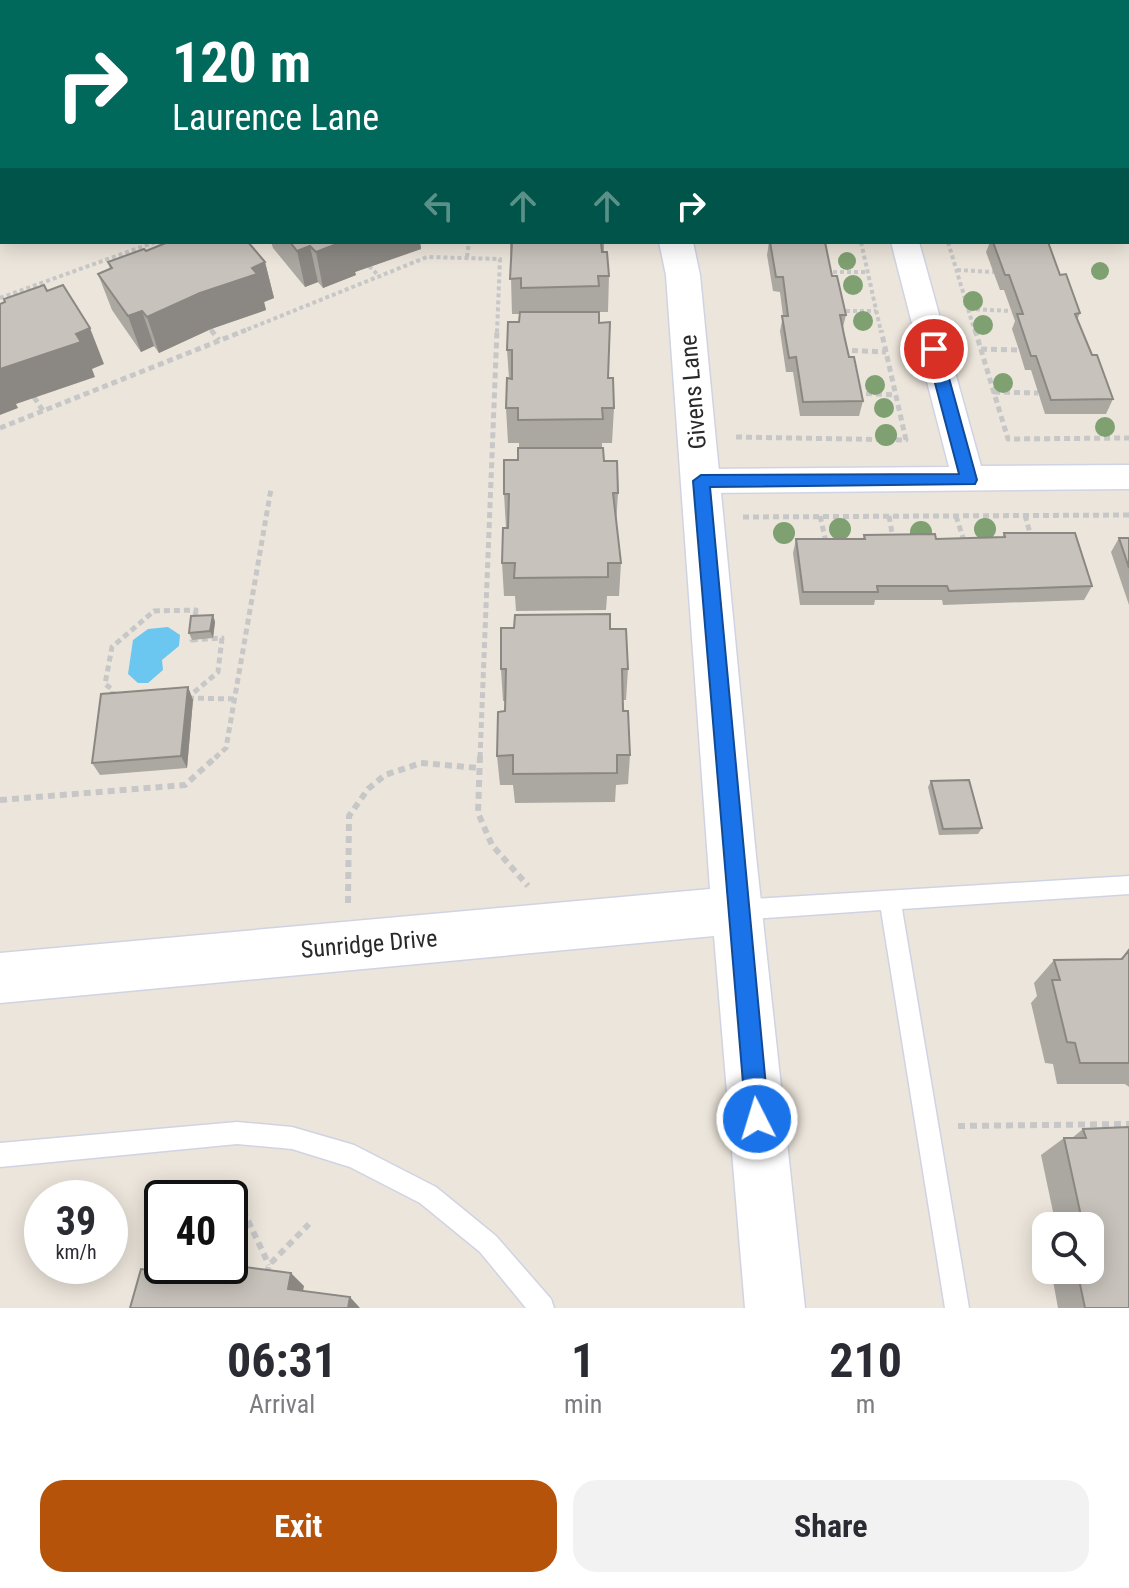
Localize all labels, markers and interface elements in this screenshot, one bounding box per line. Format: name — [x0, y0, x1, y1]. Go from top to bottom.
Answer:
text: 120 m — [172, 30, 311, 96]
icon: right — [40, 32, 144, 136]
text: Laurence Lane — [172, 97, 379, 139]
icon: left — [417, 184, 461, 228]
icon: ahead — [501, 184, 545, 228]
icon: ahead — [585, 184, 629, 228]
icon: right — [669, 184, 713, 228]
pin — [900, 315, 968, 383]
icon: arrive — [912, 327, 956, 371]
street label: Givens Lane — [674, 334, 712, 450]
street label: Sunridge Drive — [300, 924, 438, 964]
position arrow — [715, 1077, 799, 1161]
speed limit sign: 40 — [144, 1180, 248, 1284]
text: 39 — [56, 1198, 96, 1245]
map controls — [1032, 1212, 1104, 1284]
button: search — [1032, 1212, 1104, 1284]
text: km/h — [55, 1240, 97, 1264]
text: 06:31 — [227, 1332, 337, 1389]
text: 1 — [571, 1332, 595, 1389]
text: 210 — [829, 1332, 902, 1389]
text: Arrival — [249, 1389, 315, 1419]
text: min — [564, 1389, 602, 1419]
text: m — [856, 1389, 875, 1419]
button: Exit — [40, 1480, 557, 1572]
button: Share — [573, 1480, 1089, 1572]

